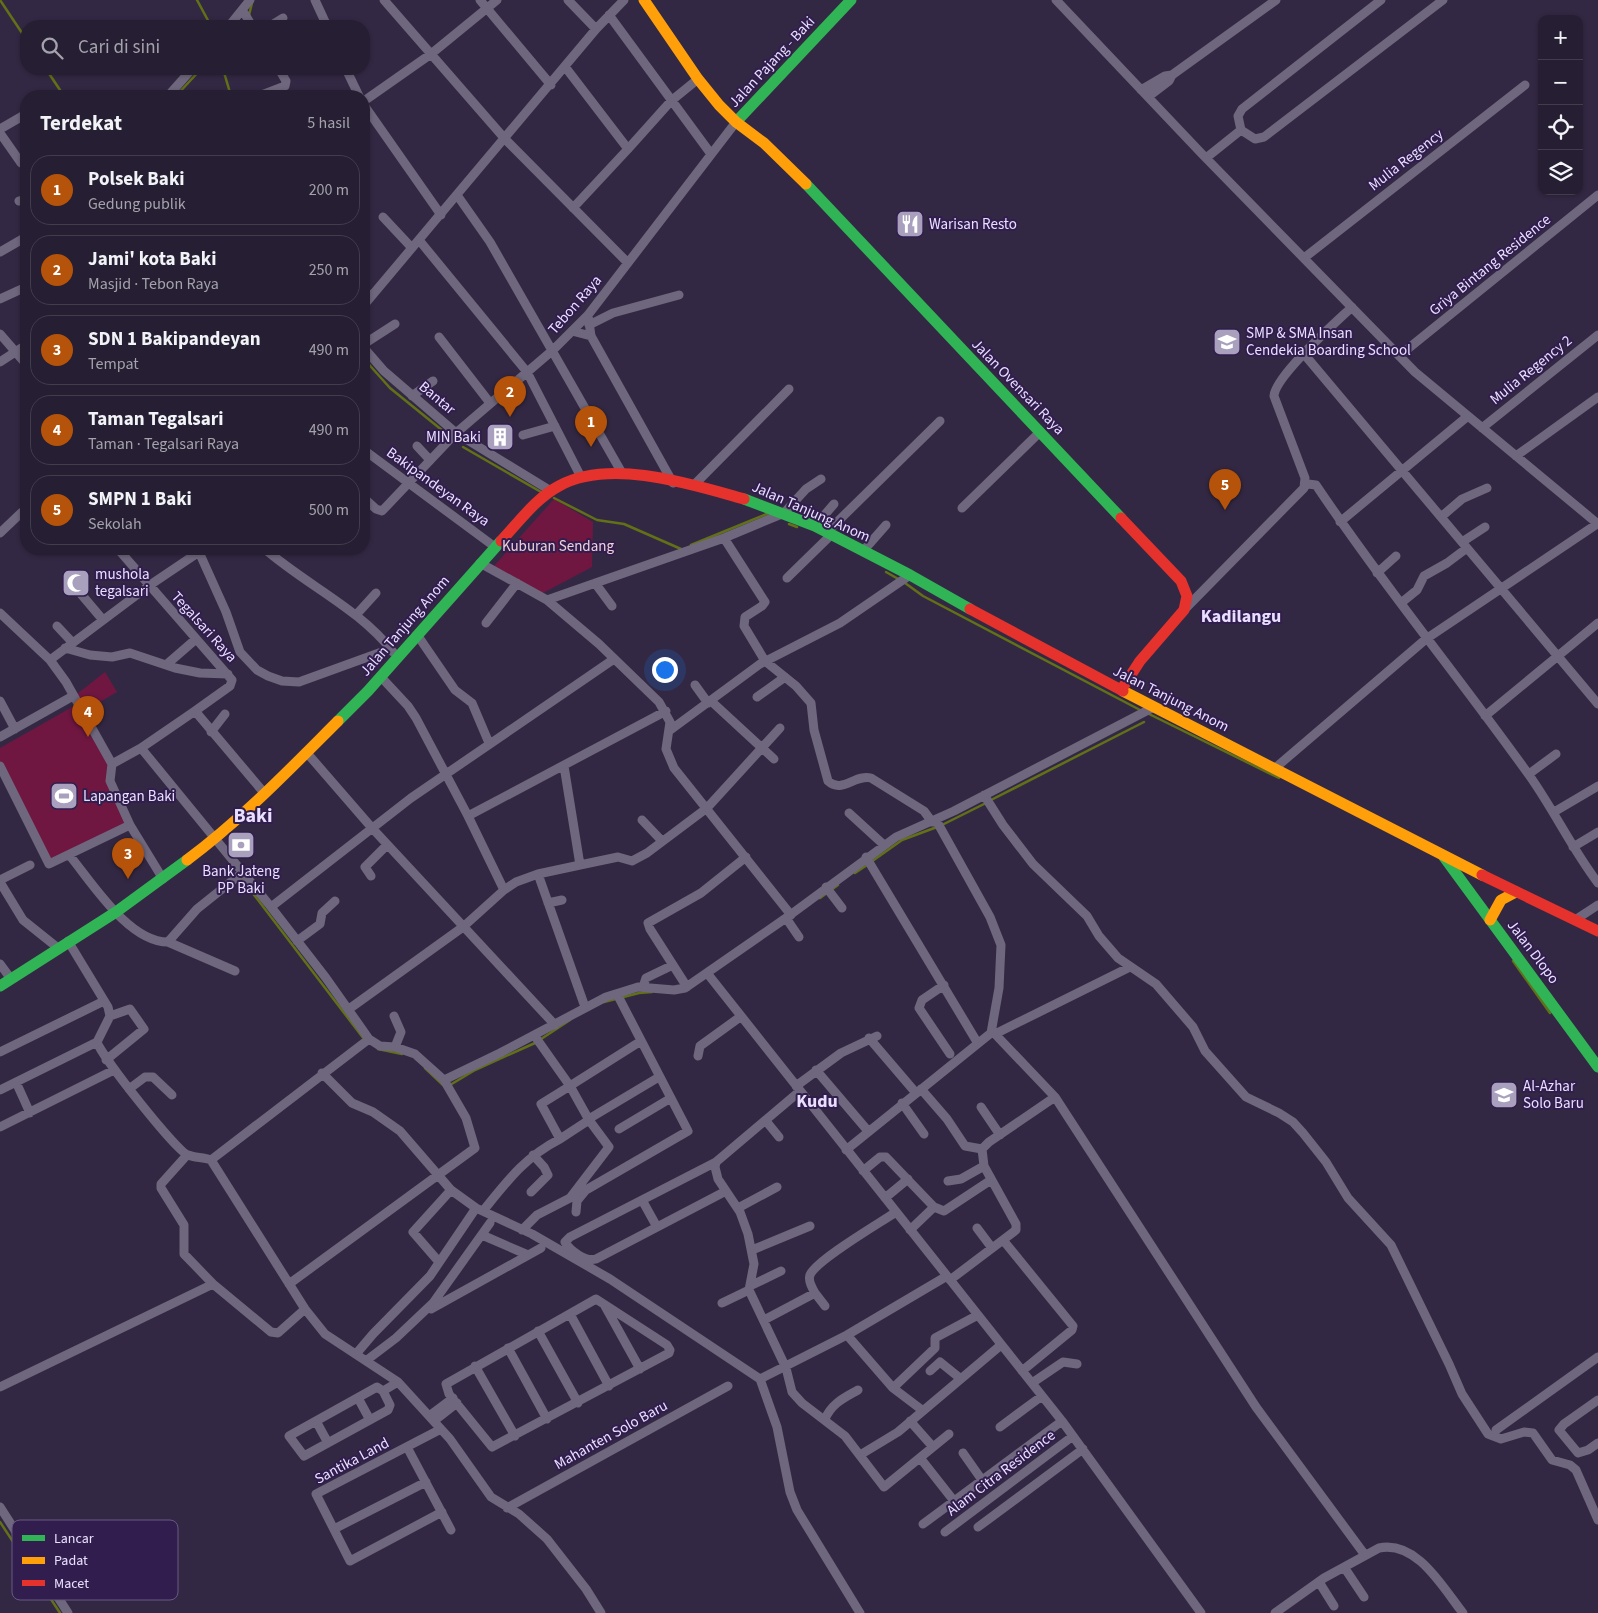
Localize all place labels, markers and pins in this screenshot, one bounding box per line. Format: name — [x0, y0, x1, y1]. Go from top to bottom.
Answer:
restaurant icon: Warisan Resto — [895, 209, 925, 239]
place label: Warisan Resto — [929, 214, 1017, 235]
place label: SMP & SMA Insan Cendekia Boarding School — [1246, 323, 1411, 361]
school or university icon: SMP & SMA Insan Cendekia Boarding School — [1212, 327, 1242, 357]
pin: 2 — [494, 376, 526, 417]
pin: 1 — [575, 406, 607, 447]
building icon: MIN Baki — [485, 422, 515, 452]
place label: MIN Baki — [426, 427, 481, 448]
pin: 5 — [1209, 469, 1241, 510]
place label: mushola tegalsari — [95, 564, 150, 602]
mosque icon: mushola tegalsari — [61, 568, 91, 598]
pin: 4 — [72, 696, 104, 737]
sports icon: Lapangan Baki — [49, 781, 79, 811]
place label: Lapangan Baki — [83, 786, 175, 807]
bank icon: Bank Jateng PP Baki — [226, 830, 256, 860]
pin: 3 — [112, 838, 144, 879]
place label: Bank Jateng PP Baki — [202, 861, 280, 899]
place label: Al-Azhar Solo Baru — [1523, 1076, 1584, 1114]
school or university icon: Al-Azhar Solo Baru — [1489, 1080, 1519, 1110]

